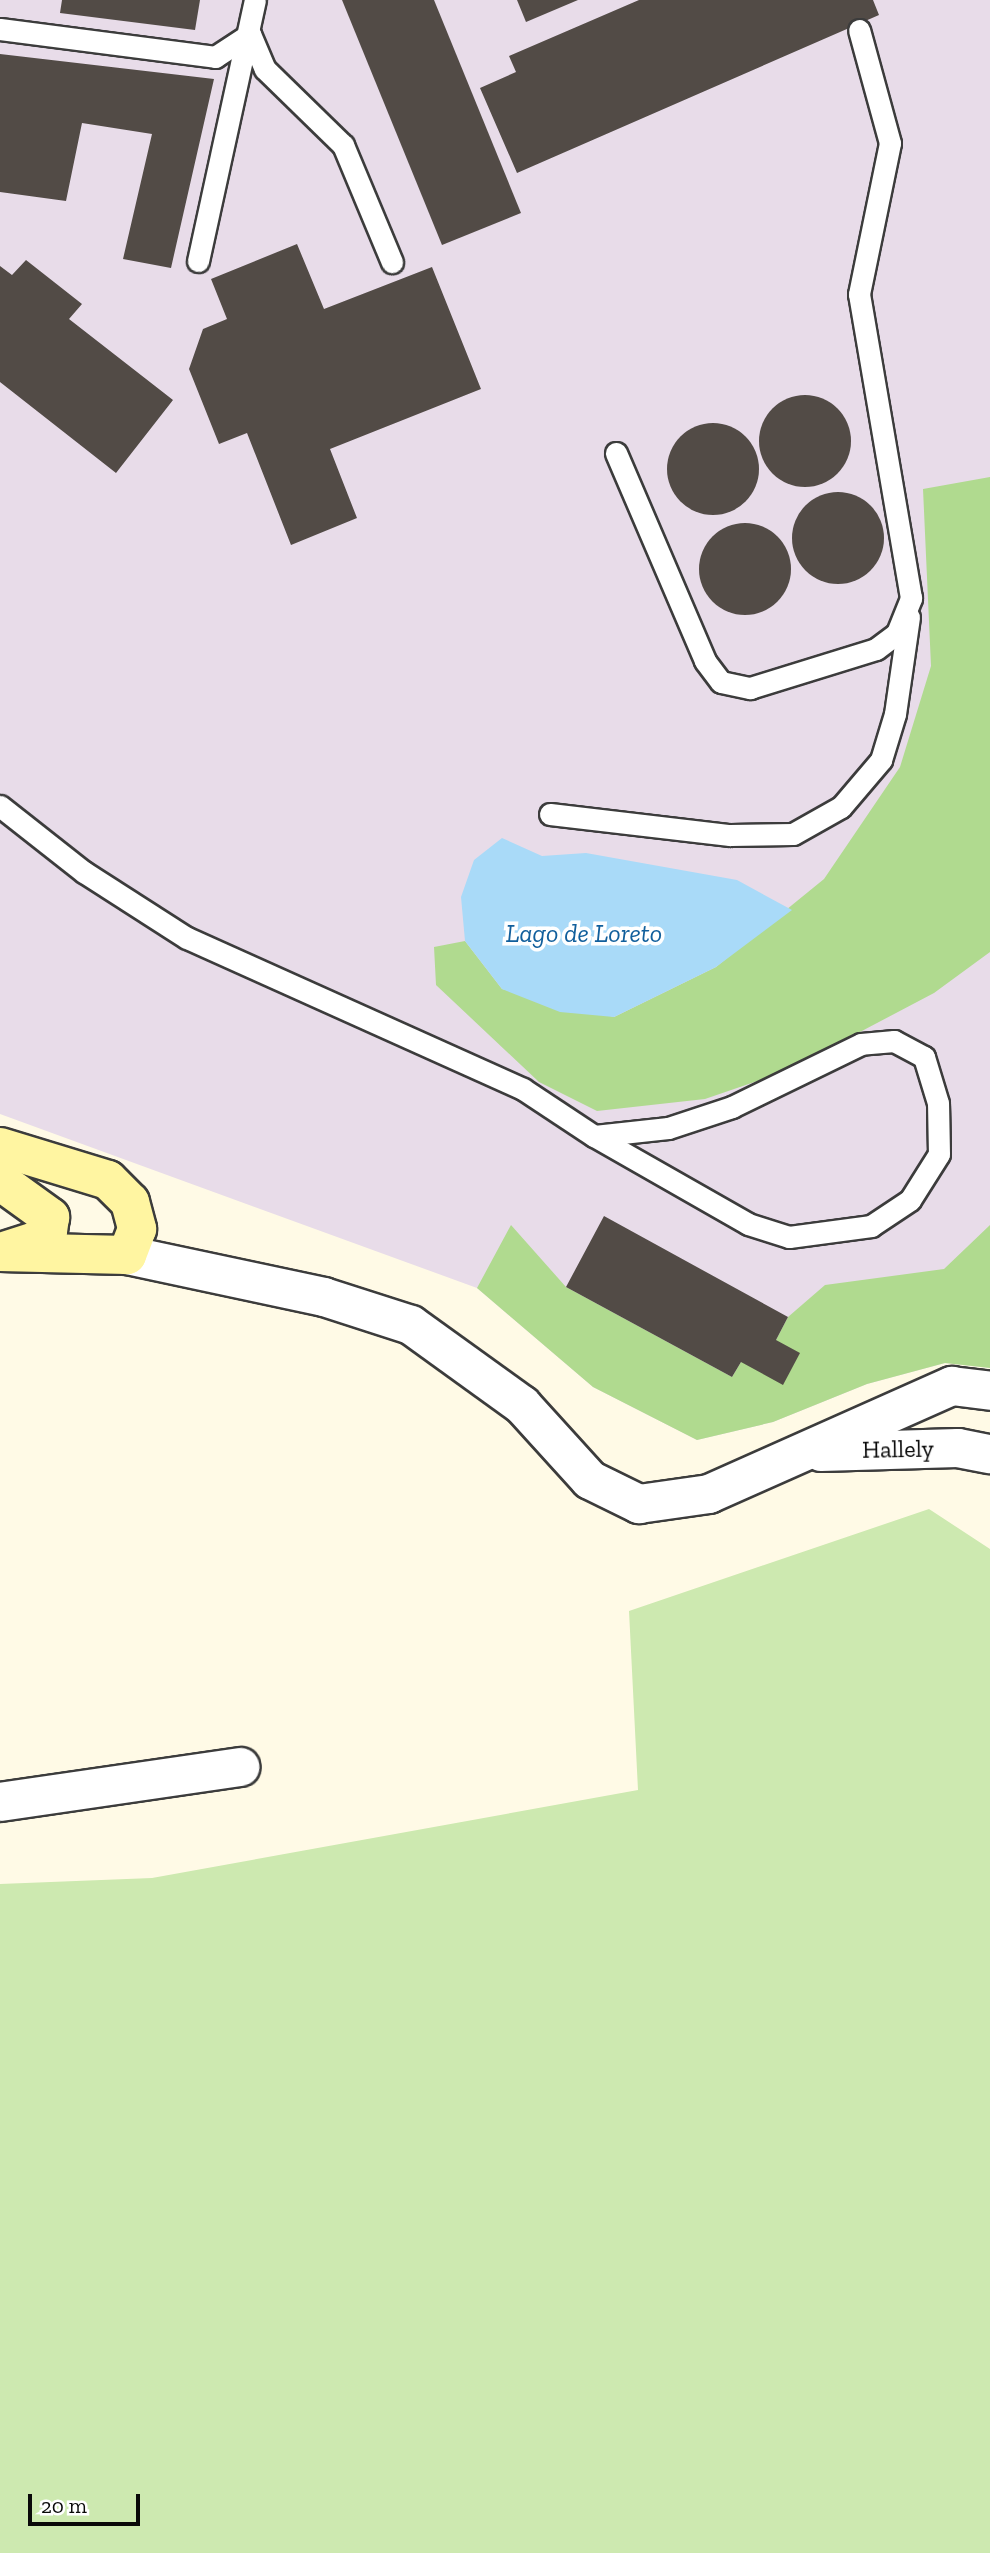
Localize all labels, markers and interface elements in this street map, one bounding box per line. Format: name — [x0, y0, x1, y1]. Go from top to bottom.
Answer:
water label: Lago de Loreto — [506, 918, 662, 950]
street label: Hallely — [862, 1434, 934, 1464]
scale bar — [32, 2480, 144, 2524]
text: 20 m — [41, 2493, 87, 2518]

